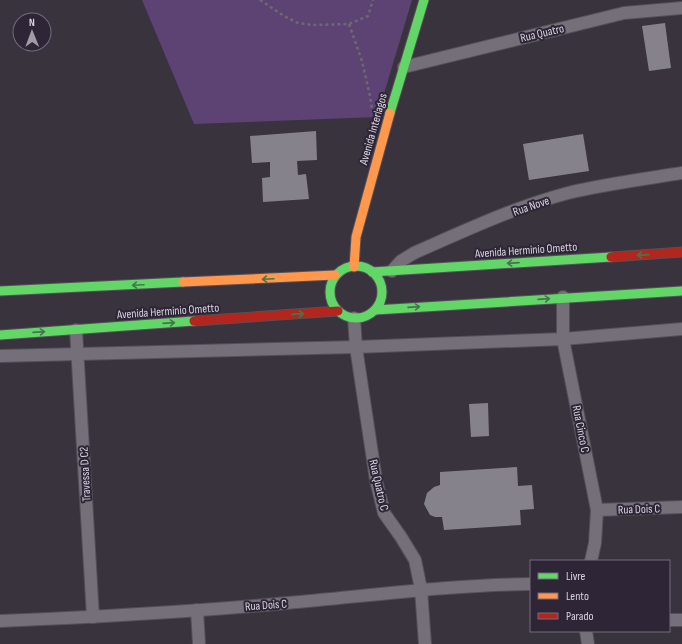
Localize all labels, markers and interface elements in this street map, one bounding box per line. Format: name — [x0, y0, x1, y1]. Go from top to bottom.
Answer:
north arrow — [12, 12, 52, 52]
text: N — [29, 16, 35, 29]
street label: Rua Quatro — [519, 21, 566, 46]
street label: Avenida Interlagos — [356, 92, 391, 168]
street label: Rua Nove — [511, 193, 551, 220]
street label: Avenida Herminio Ometto — [473, 239, 578, 262]
one-way arrow — [637, 251, 650, 258]
one-way arrow — [507, 259, 520, 267]
one-way arrow — [262, 275, 275, 282]
one-way arrow — [132, 281, 145, 288]
one-way arrow — [537, 295, 550, 302]
street label: Avenida Herminio Ometto — [115, 300, 220, 323]
one-way arrow — [407, 304, 420, 311]
one-way arrow — [291, 311, 304, 318]
one-way arrow — [162, 320, 175, 327]
one-way arrow — [32, 329, 45, 336]
street label: Rua Cinco C — [569, 404, 592, 454]
street label: Travessa D C2 — [77, 446, 94, 502]
street label: Rua Quatro C — [365, 458, 392, 512]
street label: Rua Dois C — [618, 501, 661, 518]
legend — [530, 560, 670, 632]
text: Livre — [566, 569, 586, 584]
text: Lento — [566, 589, 589, 604]
street label: Rua Dois C — [244, 597, 288, 614]
text: Parado — [566, 609, 593, 624]

